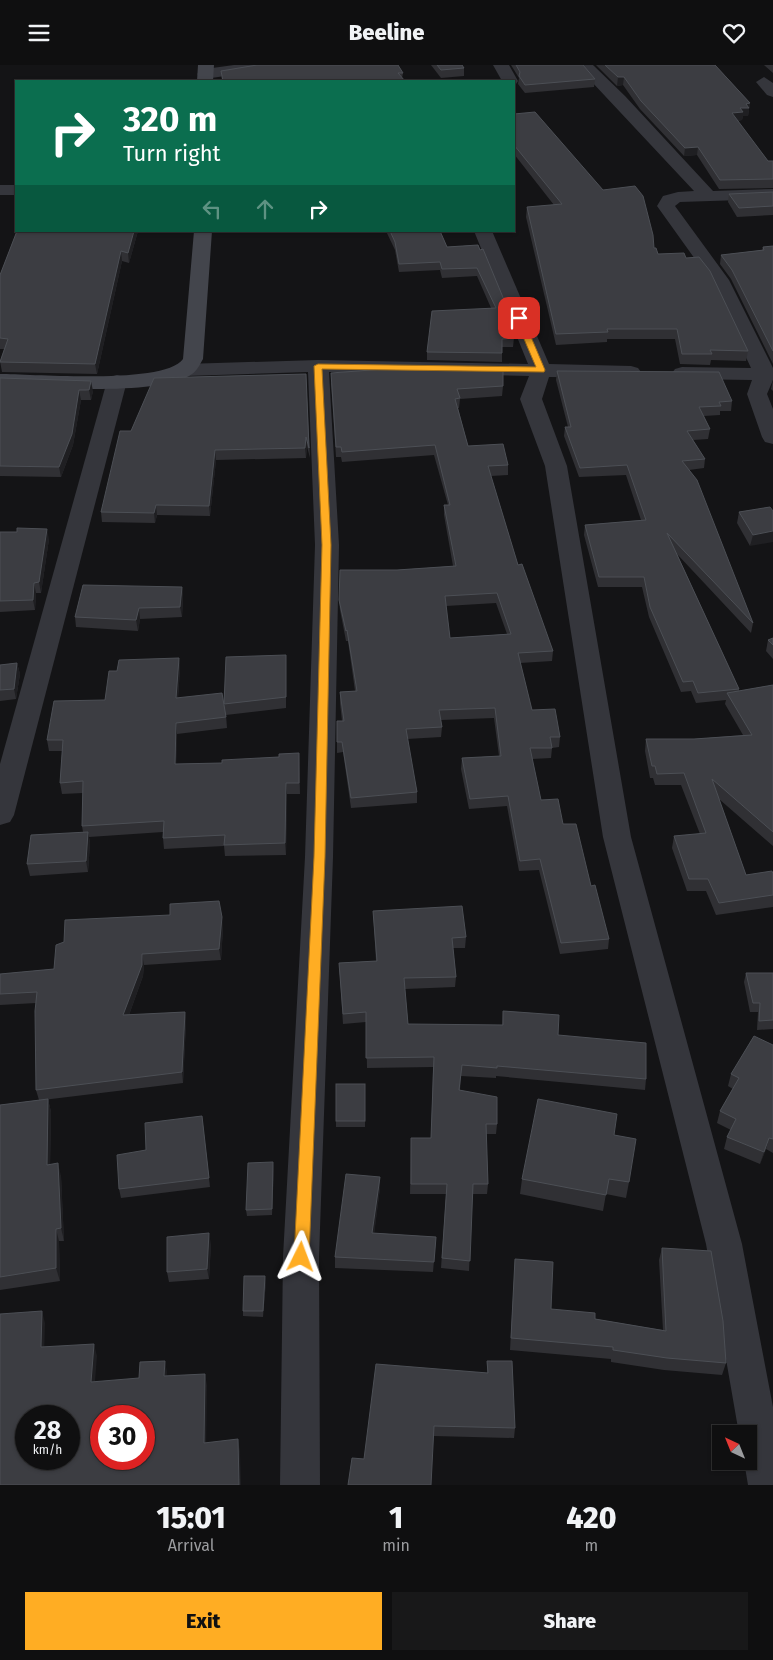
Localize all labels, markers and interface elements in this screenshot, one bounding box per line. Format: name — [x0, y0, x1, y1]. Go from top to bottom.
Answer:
icon: menu — [25, 19, 53, 47]
text: Beeline — [349, 19, 424, 46]
icon: heart — [720, 19, 748, 47]
text: 320 m — [123, 98, 217, 140]
icon: right — [40, 100, 105, 165]
text: Turn right — [123, 140, 220, 167]
icon: left — [198, 195, 226, 223]
icon: ahead — [251, 195, 279, 223]
icon: right — [304, 195, 332, 223]
pin — [498, 297, 540, 339]
icon: arrive — [505, 304, 533, 332]
position arrow — [274, 1230, 326, 1282]
speed limit sign: 30 — [90, 1405, 155, 1470]
text: 28 — [34, 1416, 61, 1446]
north arrow — [712, 1425, 758, 1470]
map controls — [712, 1425, 757, 1470]
text: km/h — [33, 1443, 62, 1457]
text: 15:01 — [157, 1500, 226, 1536]
text: 1 — [389, 1500, 403, 1536]
text: 420 — [566, 1500, 616, 1536]
text: Arrival — [168, 1536, 215, 1555]
text: min — [382, 1536, 410, 1555]
text: m — [585, 1536, 598, 1555]
button: Exit — [25, 1592, 382, 1650]
button: Share — [392, 1592, 748, 1650]

